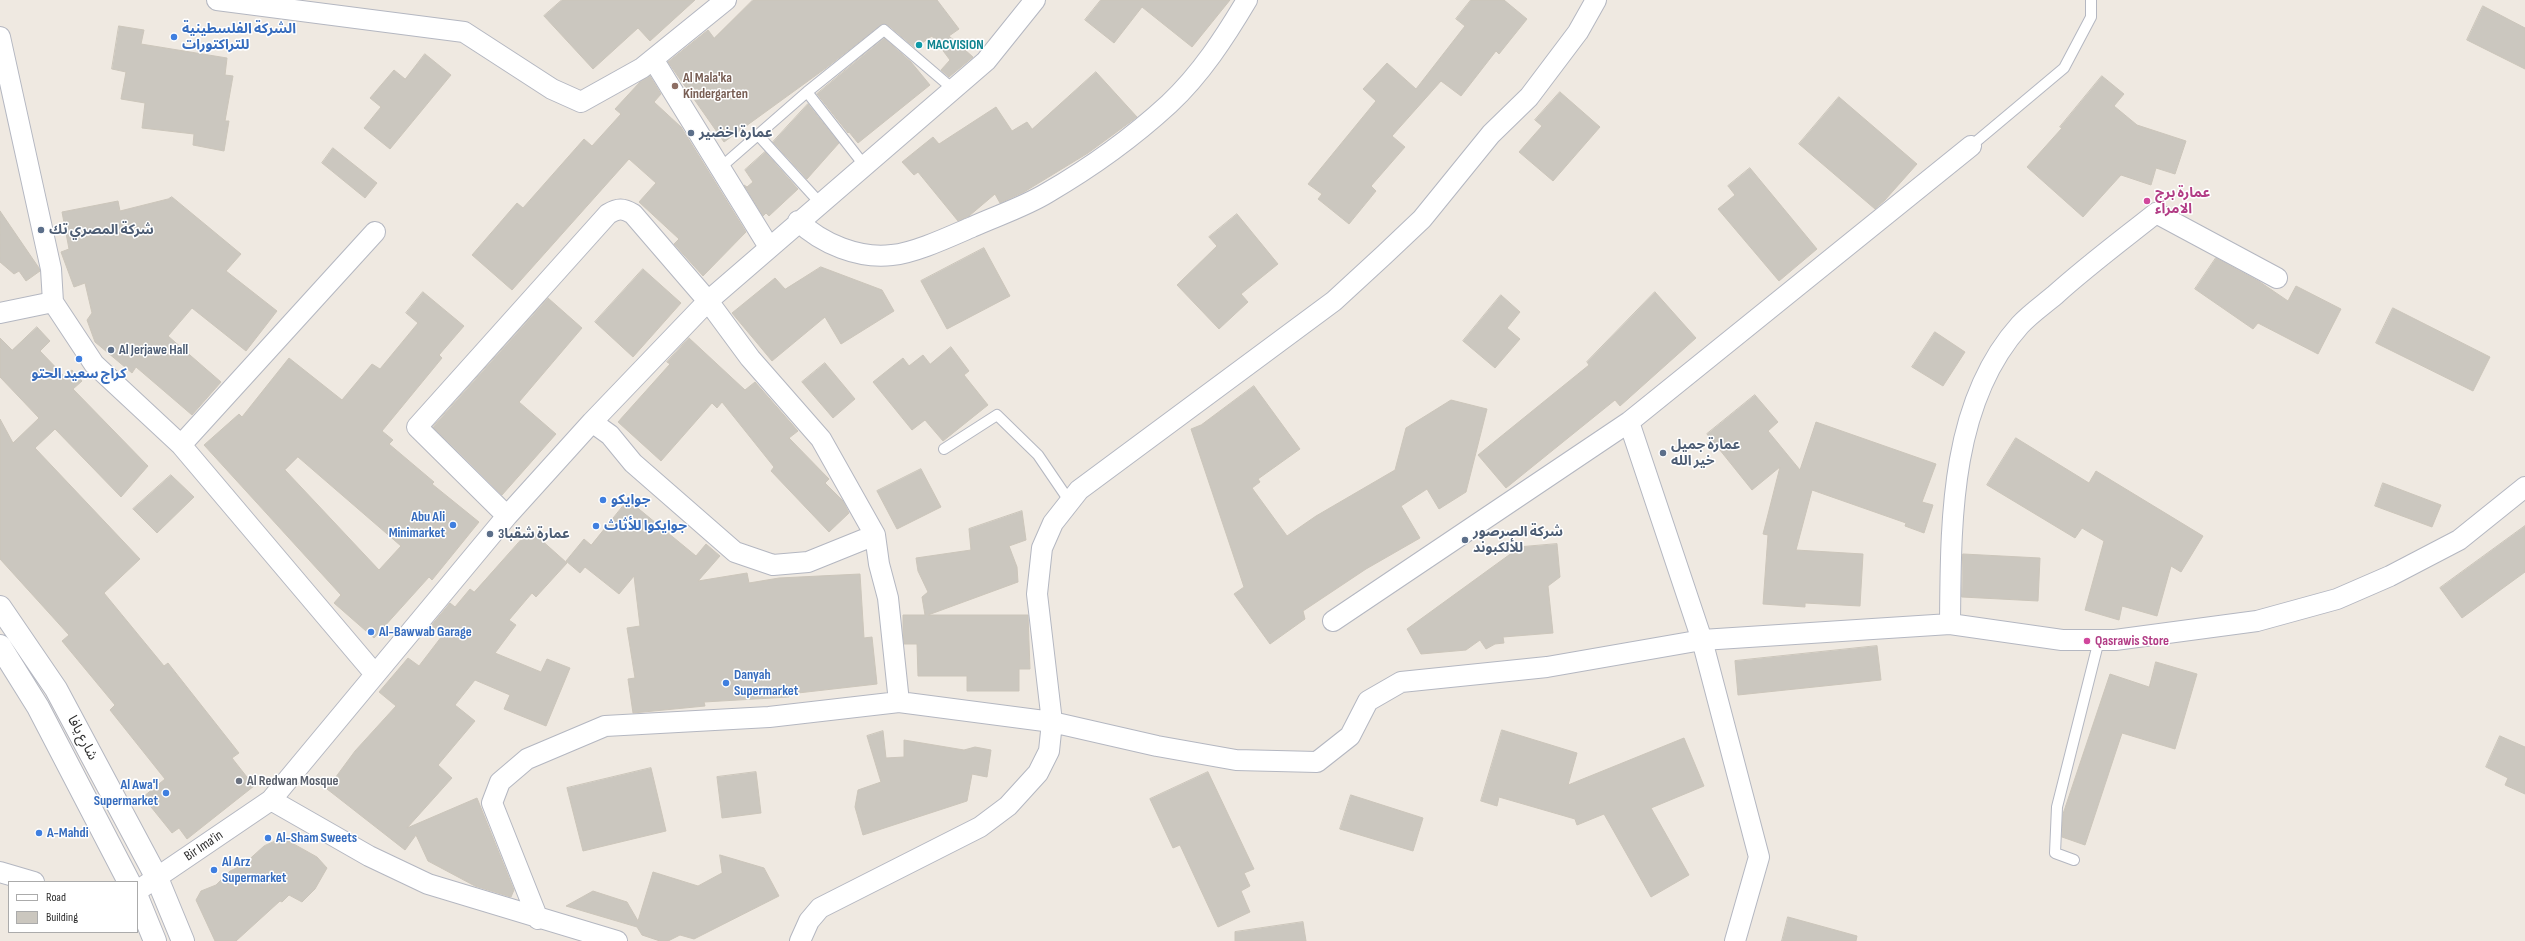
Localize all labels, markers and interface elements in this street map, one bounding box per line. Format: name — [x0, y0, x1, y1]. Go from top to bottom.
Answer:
place label: الشركة الفلسطينية للتراكتورات — [182, 21, 296, 54]
marker: الشركة الفلسطينية للتراكتورات — [169, 32, 179, 42]
place label: MACVISION — [927, 37, 984, 53]
marker: MACVISION — [914, 40, 924, 50]
place label: Al Mala'ka Kindergarten — [683, 70, 748, 102]
marker: Al Mala'ka Kindergarten — [670, 81, 680, 91]
place label: عمارة اخضير — [699, 125, 773, 141]
marker: عمارة اخضير — [686, 128, 696, 138]
place label: عمارة برج الامراء — [2155, 185, 2210, 218]
marker: عمارة برج الامراء — [2142, 196, 2152, 206]
place label: شركة المصري تك — [49, 222, 154, 238]
marker: شركة المصري تك — [36, 225, 46, 235]
place label: Al Jerjawe Hall — [119, 342, 188, 358]
marker: Al Jerjawe Hall — [106, 345, 116, 355]
marker: كراج سعيد الحتو — [74, 354, 84, 364]
place label: كراج سعيد الحتو — [31, 366, 127, 382]
place label: عمارة جميل خير الله — [1671, 437, 1740, 470]
marker: عمارة جميل خير الله — [1658, 448, 1668, 458]
place label: جوايكو — [611, 492, 650, 508]
marker: جوايكو — [598, 495, 608, 505]
place label: Abu Ali Minimarket — [389, 509, 445, 542]
place label: جوايكوا للأثاث — [604, 518, 687, 534]
marker: Abu Ali Minimarket — [448, 520, 458, 530]
marker: جوايكوا للأثاث — [591, 521, 601, 531]
place label: شركة الصرصور للألكبوند — [1473, 524, 1563, 556]
place label: عمارة شقبا3 — [498, 526, 570, 542]
marker: عمارة شقبا3 — [485, 529, 495, 539]
marker: شركة الصرصور للألكبوند — [1460, 535, 1470, 545]
place label: Al-Bawwab Garage — [379, 624, 472, 640]
marker: Al-Bawwab Garage — [366, 627, 376, 637]
place label: Qasrawis Store — [2095, 633, 2169, 649]
marker: Qasrawis Store — [2082, 636, 2092, 646]
place label: Danyah Supermarket — [734, 667, 798, 700]
marker: Danyah Supermarket — [721, 678, 731, 688]
street label: شارع يافا — [63, 713, 101, 763]
place label: Al Redwan Mosque — [247, 773, 339, 789]
marker: Al Redwan Mosque — [234, 776, 244, 786]
place label: Al Awa'l Supermarket — [94, 777, 158, 810]
marker: Al Awa'l Supermarket — [161, 788, 171, 798]
place label: A-Mahdi — [47, 825, 89, 841]
street label: Bir Ima'in — [181, 827, 227, 865]
marker: A-Mahdi — [34, 828, 44, 838]
place label: Al-Sham Sweets — [276, 830, 357, 846]
marker: Al-Sham Sweets — [263, 833, 273, 843]
place label: Al Arz Supermarket — [222, 854, 286, 886]
marker: Al Arz Supermarket — [209, 865, 219, 875]
legend — [8, 881, 138, 933]
text: Road — [46, 890, 66, 905]
text: Building — [46, 910, 78, 925]

